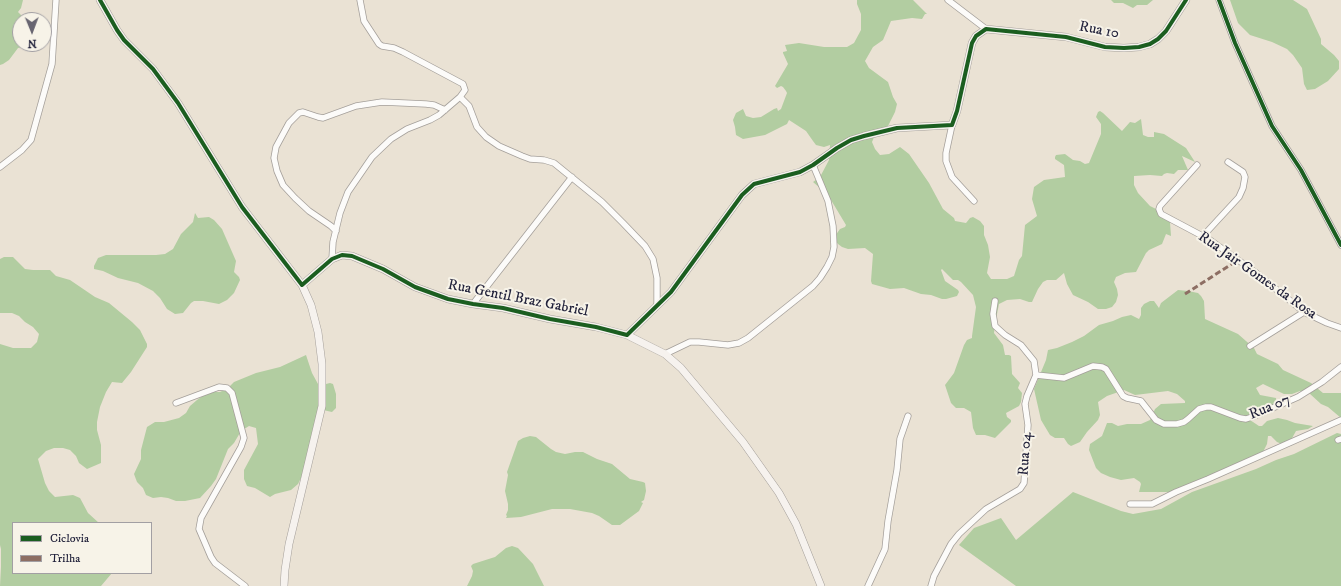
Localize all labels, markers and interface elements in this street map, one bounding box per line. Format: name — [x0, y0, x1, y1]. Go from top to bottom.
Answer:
north arrow — [12, 12, 52, 52]
street label: Rua 10 — [1077, 18, 1121, 44]
text: N — [28, 36, 37, 50]
street label: Rua Jair Gomes da Rosa — [1194, 228, 1320, 324]
street label: Rua Gentil Braz Gabriel — [446, 277, 590, 321]
street label: Rua 07 — [1247, 392, 1293, 424]
street label: Rua 04 — [1016, 432, 1036, 476]
legend — [12, 522, 152, 574]
text: Ciclovia — [50, 531, 89, 546]
text: Trilha — [50, 551, 80, 566]

